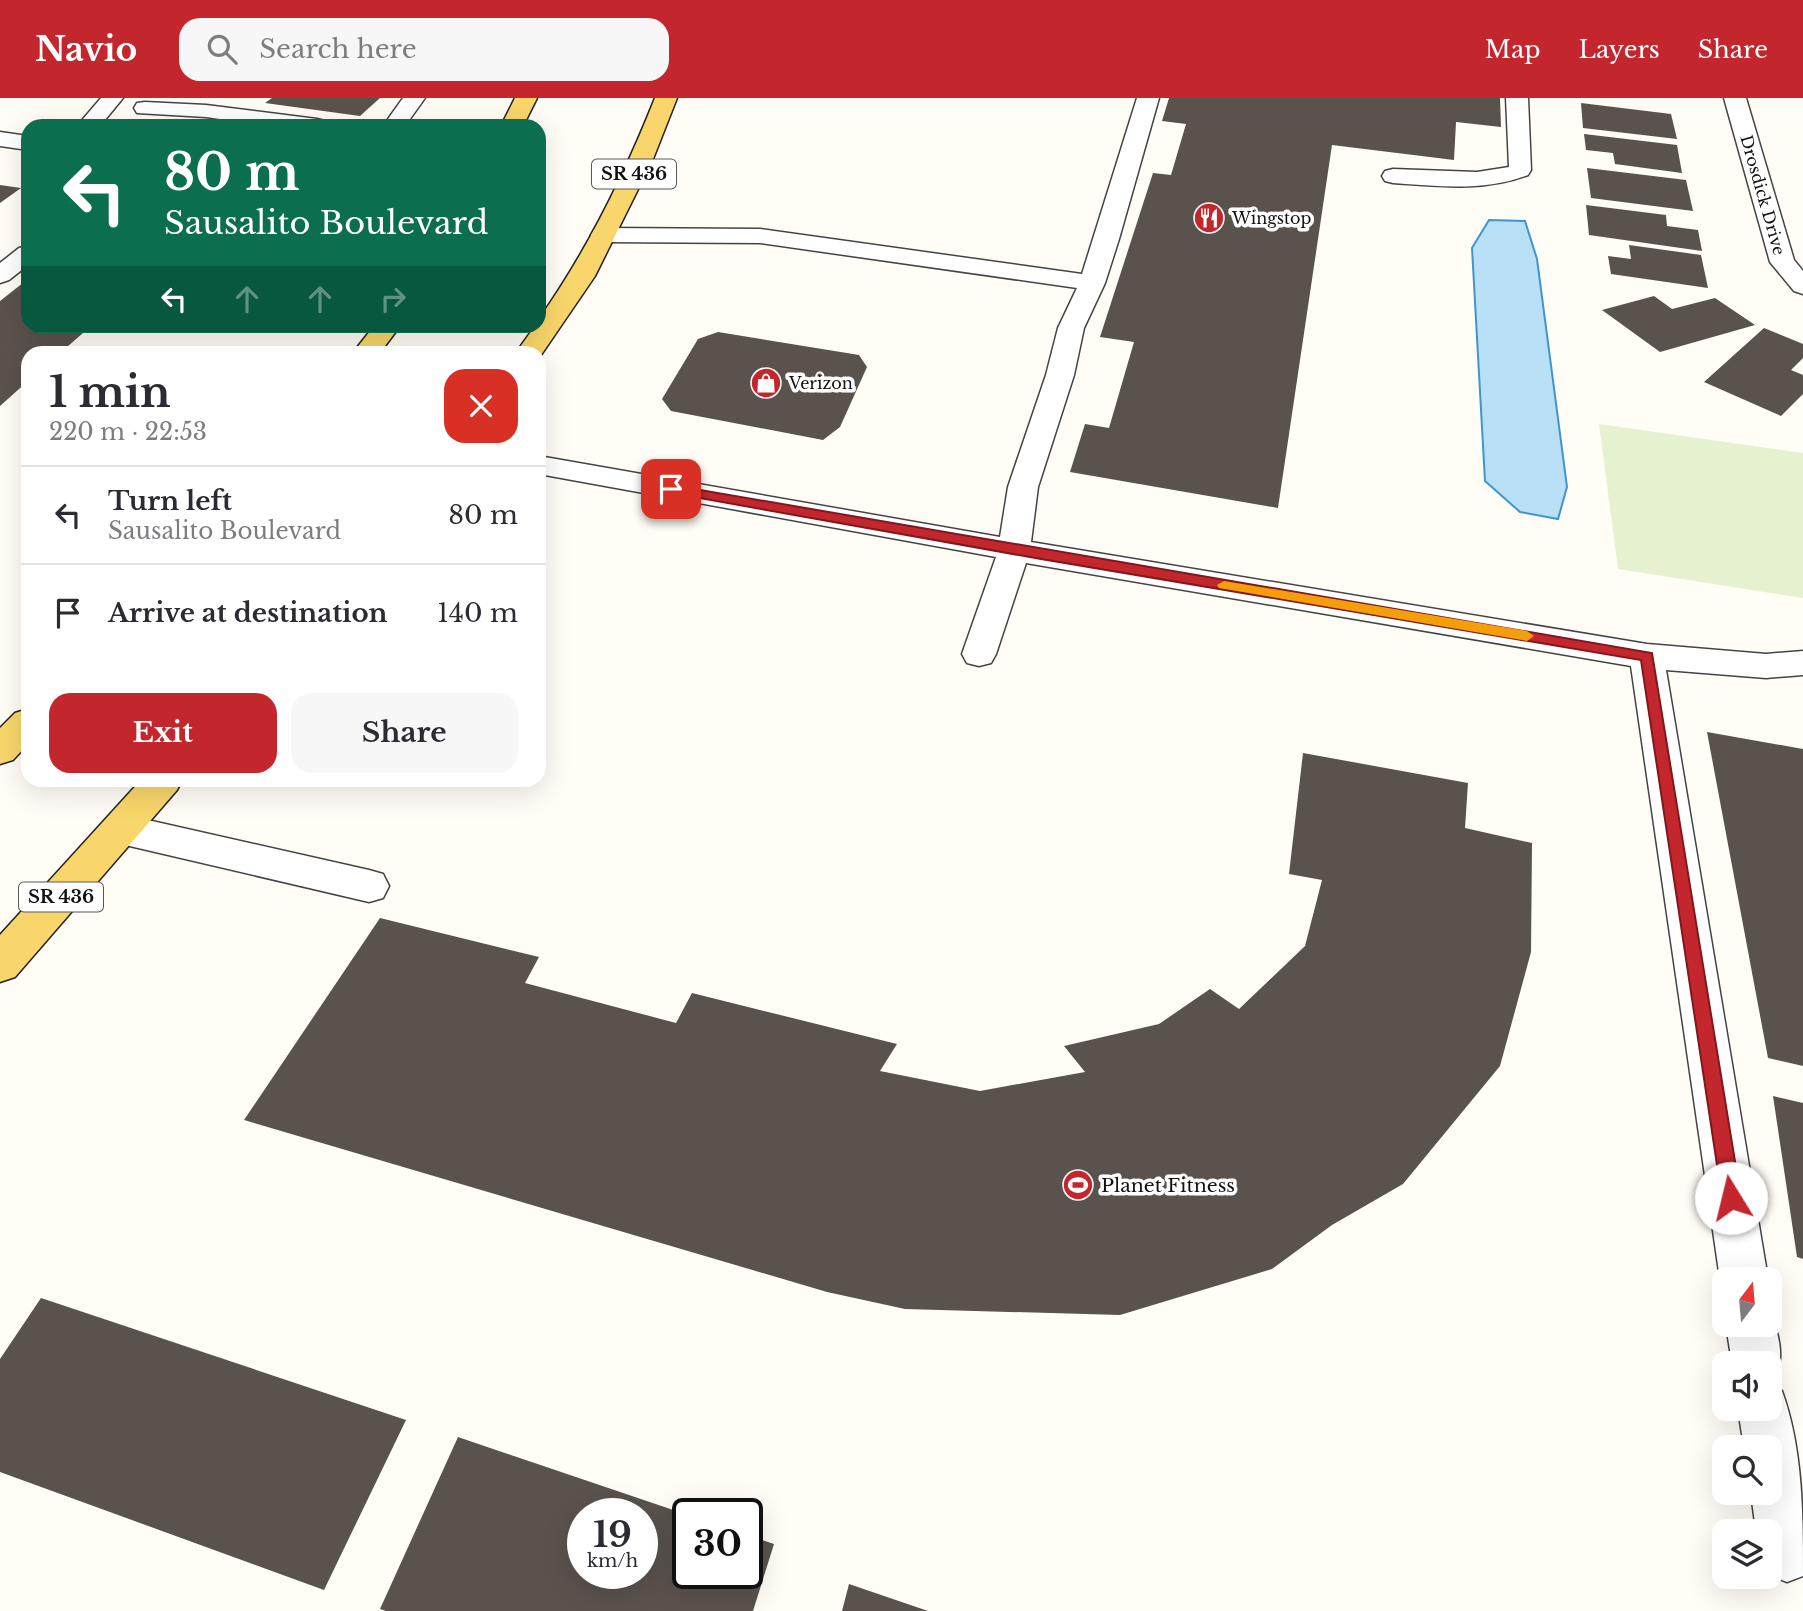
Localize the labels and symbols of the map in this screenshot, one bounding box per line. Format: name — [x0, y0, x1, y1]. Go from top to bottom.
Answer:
street label: Drosdick Drive — [1736, 133, 1790, 257]
road number: SR 436 — [592, 160, 676, 188]
restaurant icon: Wingstop — [1192, 201, 1226, 235]
place label: Wingstop — [1231, 208, 1312, 228]
shop icon: Verizon — [749, 366, 783, 400]
place label: Verizon — [788, 373, 853, 393]
pin — [641, 459, 701, 519]
road number: SR 436 — [19, 882, 103, 912]
position arrow — [1694, 1161, 1768, 1235]
sports icon: Planet Fitness — [1061, 1168, 1095, 1202]
place label: Planet Fitness — [1101, 1174, 1235, 1197]
north arrow — [1712, 1267, 1782, 1337]
speed limit sign: 30 — [672, 1498, 763, 1589]

